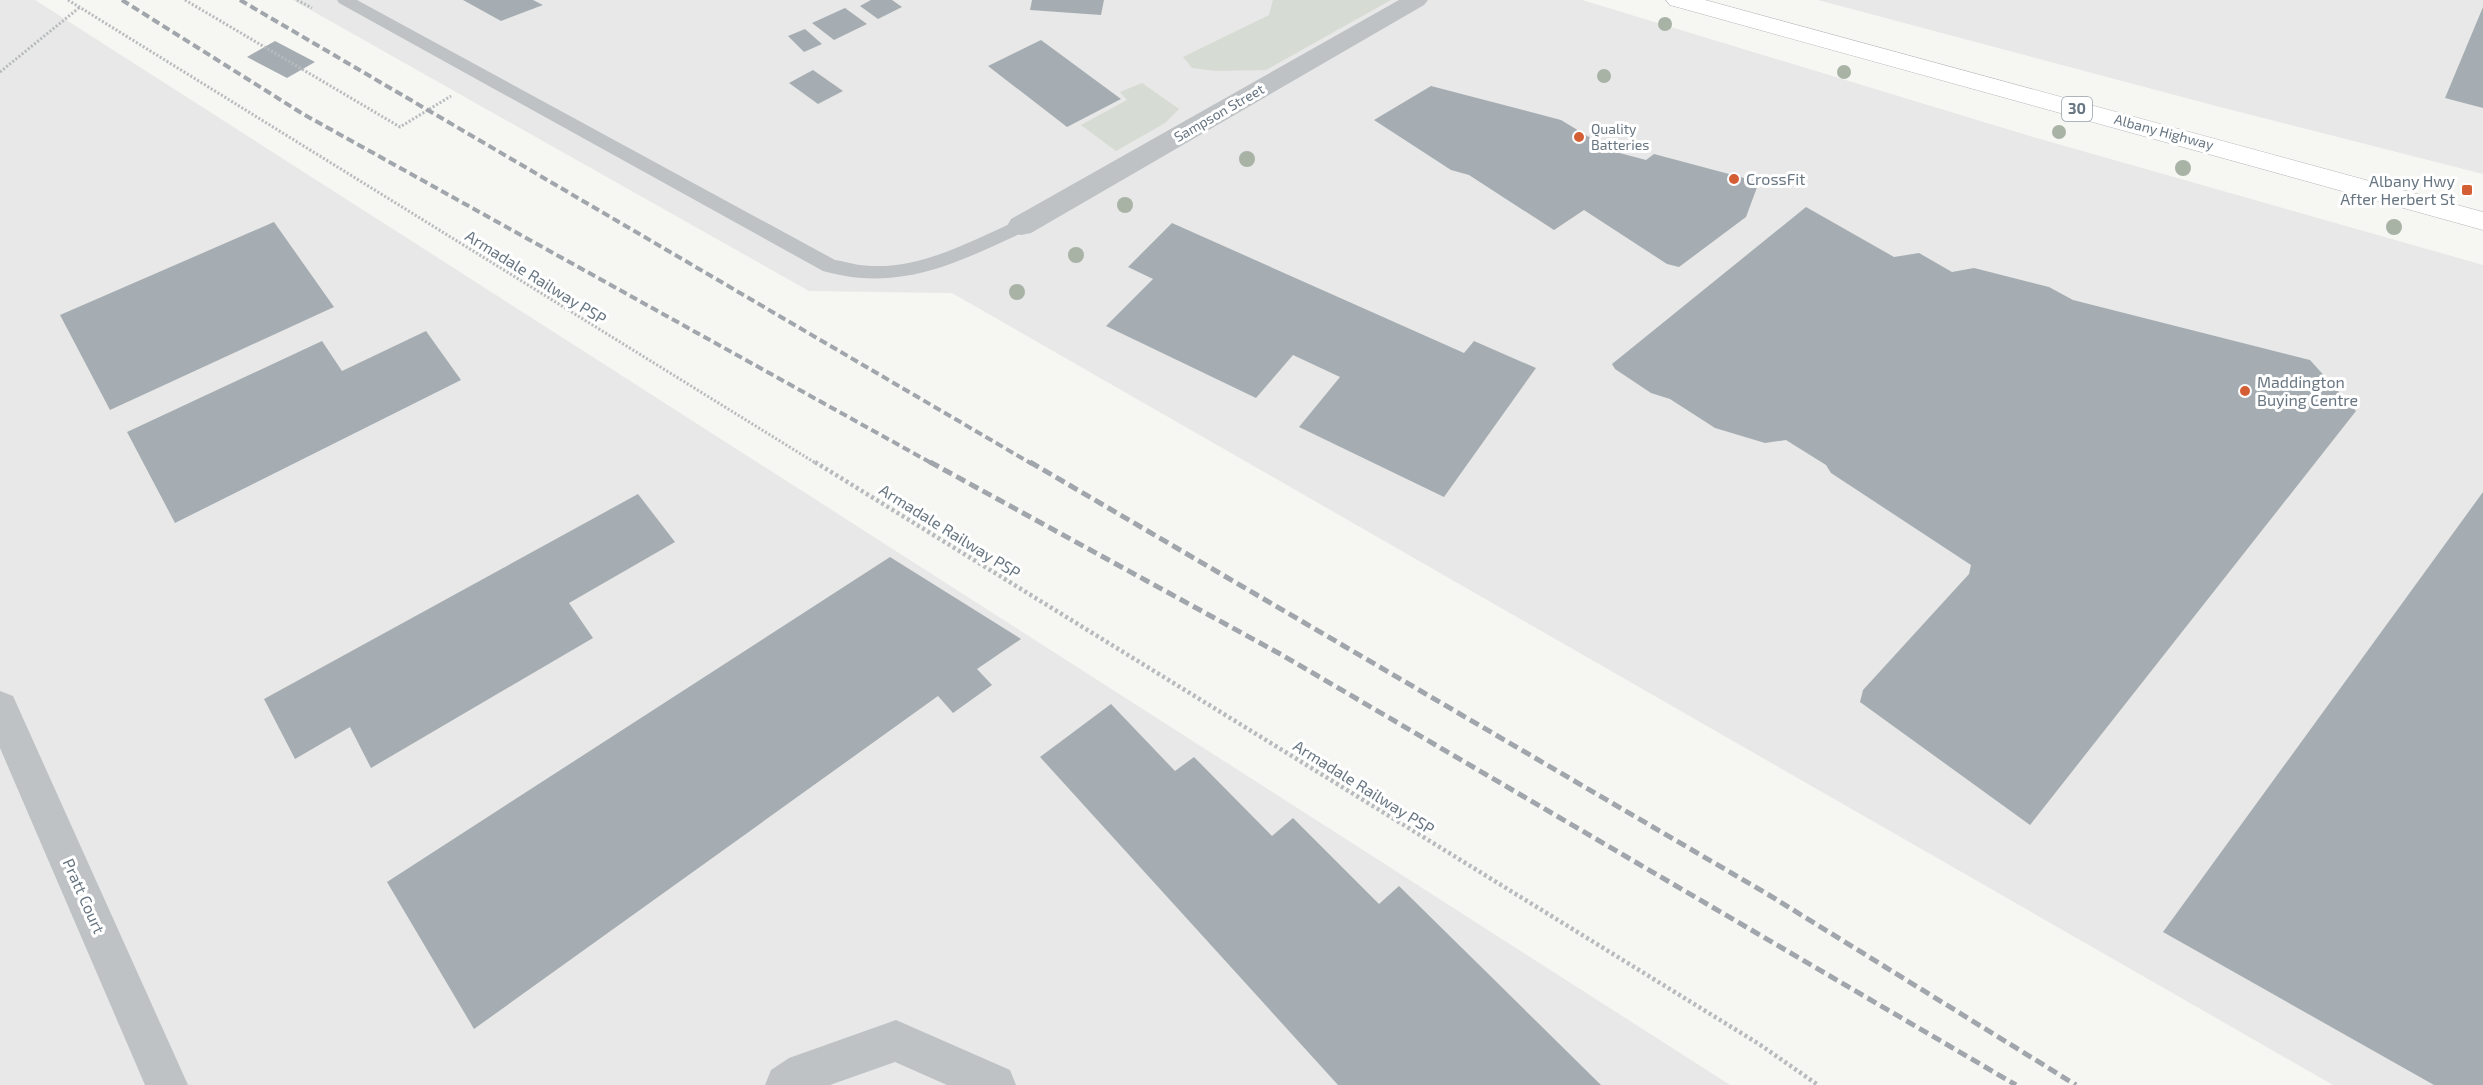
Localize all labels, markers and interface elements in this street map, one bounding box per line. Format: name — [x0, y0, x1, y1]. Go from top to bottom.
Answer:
street label: Sampson Street — [1171, 80, 1267, 145]
road number: 30 — [2062, 97, 2092, 121]
street label: Albany Highway — [2113, 110, 2216, 153]
place label: Quality Batteries — [1591, 120, 1649, 153]
marker: Quality Batteries — [1572, 130, 1586, 144]
place label: CrossFit — [1746, 169, 1805, 188]
place label: Albany Hwy After Herbert St — [2340, 171, 2456, 208]
marker: CrossFit — [1727, 172, 1741, 186]
marker: Albany Hwy After Herbert St — [2460, 183, 2474, 197]
street label: Armadale Railway PSP — [462, 225, 610, 328]
place label: Maddington Buying Centre — [2257, 372, 2358, 409]
marker: Maddington Buying Centre — [2238, 384, 2252, 398]
street label: Armadale Railway PSP — [876, 479, 1024, 582]
street label: Armadale Railway PSP — [1290, 735, 1438, 838]
street label: Pratt Court — [59, 855, 109, 936]

